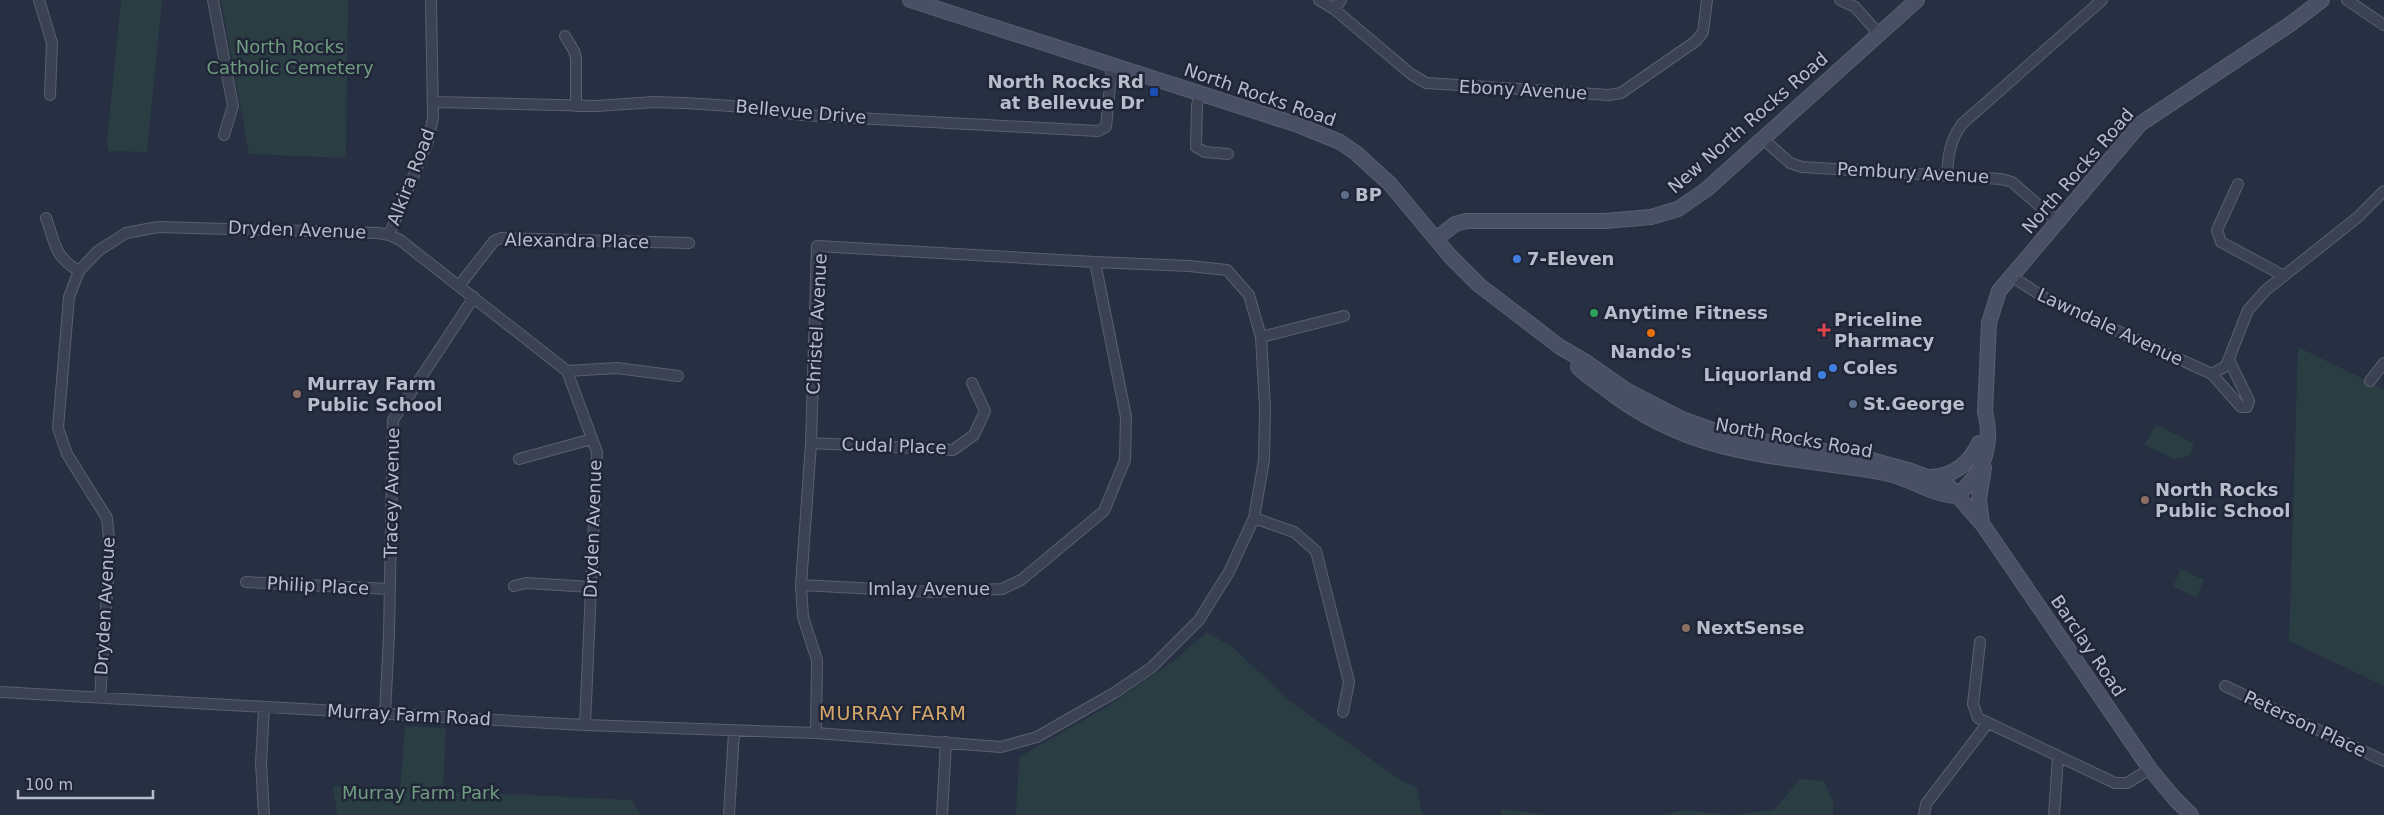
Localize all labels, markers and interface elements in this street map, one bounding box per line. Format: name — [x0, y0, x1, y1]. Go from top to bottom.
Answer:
park label: North Rocks Catholic Cemetery — [206, 36, 374, 78]
street label: New North Rocks Road — [1664, 48, 1832, 198]
street label: North Rocks Road — [1181, 59, 1339, 130]
place label: North Rocks Rd at Bellevue Dr — [987, 71, 1144, 113]
street label: Ebony Avenue — [1458, 76, 1588, 103]
marker: North Rocks Rd at Bellevue Dr — [1148, 86, 1160, 98]
street label: Bellevue Drive — [735, 95, 867, 128]
street label: North Rocks Road — [2017, 104, 2138, 238]
street label: Alkira Road — [382, 125, 439, 228]
street label: Pembury Avenue — [1836, 158, 1990, 187]
place label: BP — [1355, 184, 1382, 205]
marker: BP — [1339, 189, 1351, 201]
street label: Dryden Avenue — [227, 217, 367, 242]
street label: Alexandra Place — [505, 229, 649, 252]
place label: 7-Eleven — [1527, 248, 1614, 269]
street label: Christel Avenue — [802, 253, 831, 395]
marker: 7-Eleven — [1511, 253, 1523, 265]
street label: Lawndale Avenue — [2034, 284, 2186, 370]
place label: Anytime Fitness — [1604, 302, 1768, 323]
marker: Anytime Fitness — [1588, 307, 1600, 319]
place label: Priceline Pharmacy — [1834, 309, 1935, 351]
marker: Priceline Pharmacy — [1818, 324, 1830, 336]
marker: Nando's — [1645, 327, 1657, 339]
place label: Nando's — [1610, 341, 1692, 362]
place label: Coles — [1843, 357, 1898, 378]
marker: Coles — [1827, 362, 1839, 374]
place label: Liquorland — [1703, 364, 1812, 385]
marker: Liquorland — [1816, 369, 1828, 381]
place label: Murray Farm Public School — [307, 373, 443, 415]
marker: Murray Farm Public School — [291, 388, 303, 400]
place label: St.George — [1863, 393, 1965, 414]
marker: St.George — [1847, 398, 1859, 410]
street label: North Rocks Road — [1714, 413, 1874, 462]
street label: Tracey Avenue — [380, 427, 403, 560]
street label: Cudal Place — [841, 433, 947, 458]
street label: Dryden Avenue — [580, 459, 605, 599]
place label: North Rocks Public School — [2155, 479, 2291, 521]
marker: North Rocks Public School — [2139, 494, 2151, 506]
street label: Dryden Avenue — [90, 536, 119, 676]
street label: Philip Place — [266, 572, 370, 599]
street label: Imlay Avenue — [868, 578, 990, 599]
street label: Barclay Road — [2047, 591, 2130, 700]
place label: NextSense — [1696, 617, 1804, 638]
marker: NextSense — [1680, 622, 1692, 634]
street label: Peterson Place — [2241, 686, 2370, 761]
street label: Murray Farm Road — [327, 700, 492, 729]
district label: MURRAY FARM — [819, 702, 967, 724]
scale bar — [18, 768, 152, 800]
text: 100 m — [25, 776, 73, 794]
park label: Murray Farm Park — [342, 782, 500, 803]

